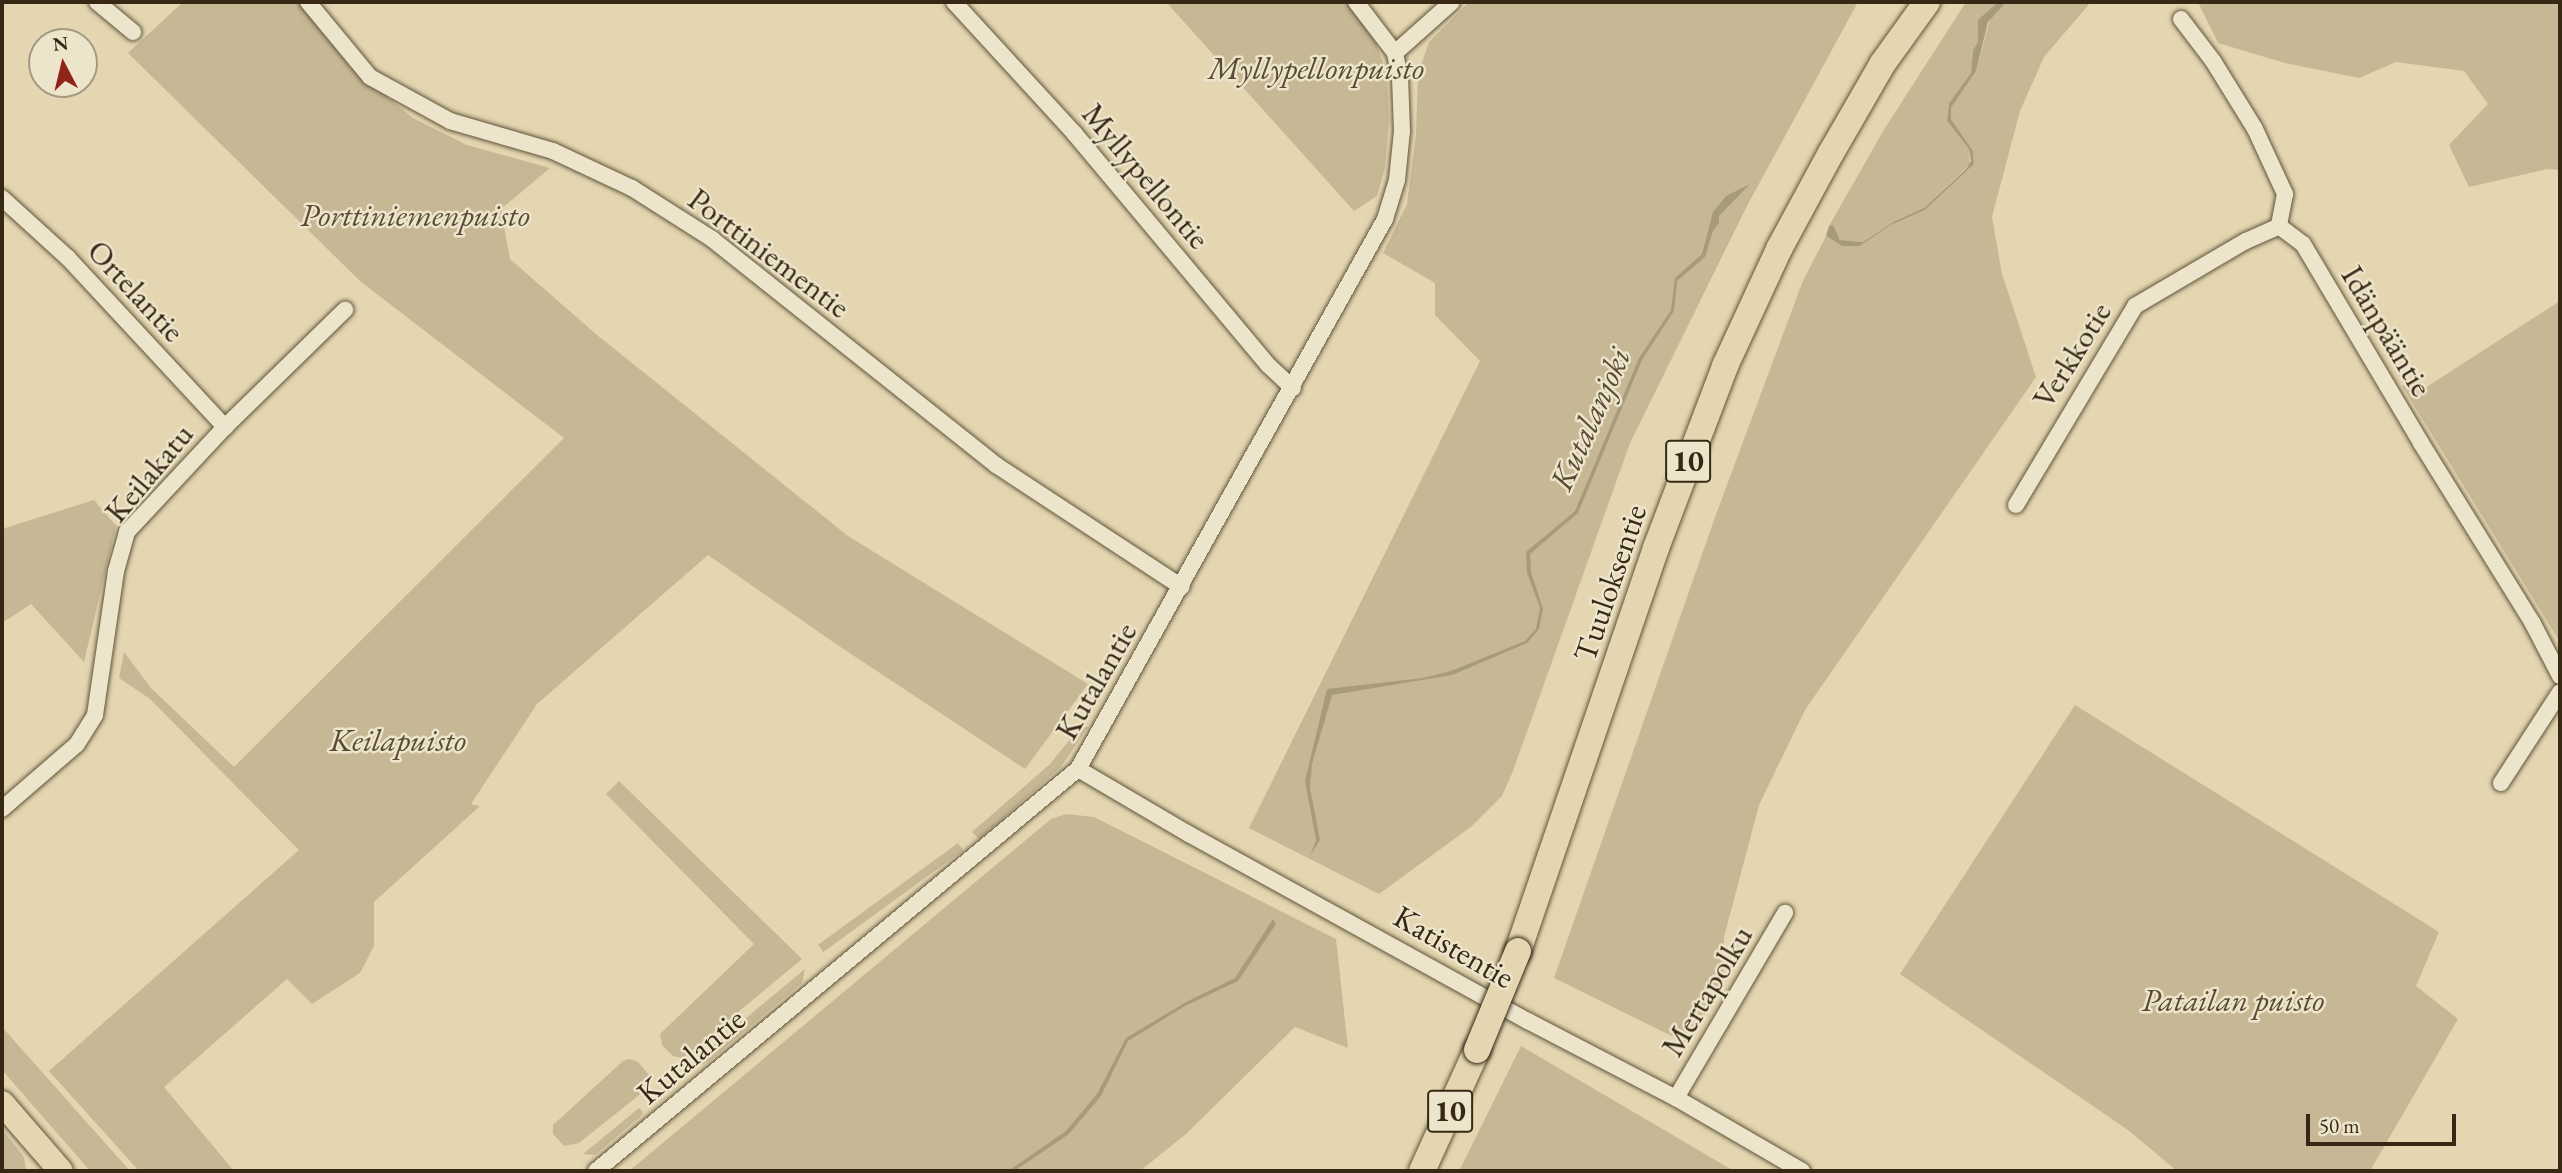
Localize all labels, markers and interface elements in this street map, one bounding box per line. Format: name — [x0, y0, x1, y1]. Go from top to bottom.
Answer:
north arrow — [28, 28, 98, 98]
text: N — [51, 30, 70, 57]
park label: Myllypellonpuisto — [1208, 49, 1424, 87]
street label: Myllypellontie — [1074, 95, 1218, 257]
street label: Porttiniementie — [681, 180, 857, 326]
park label: Porttiniemenpuisto — [300, 196, 530, 234]
street label: Ortelantie — [79, 232, 193, 350]
street label: Idänpääntie — [2333, 259, 2441, 403]
street label: Verkkotie — [2025, 295, 2119, 415]
water label: Kutalanjoki — [1541, 342, 1639, 496]
street label: Keilakatu — [97, 416, 201, 530]
road number: 10 — [1664, 435, 1712, 488]
street label: Tuuloksentie — [1565, 500, 1655, 666]
street label: Kutalantie — [1047, 615, 1145, 747]
park label: Keilapuisto — [330, 721, 466, 759]
street label: Katistentie — [1387, 897, 1521, 997]
street label: Mertapolku — [1653, 919, 1761, 1063]
park label: Patailan puisto — [2142, 981, 2324, 1019]
street label: Kutalantie — [629, 1000, 753, 1112]
road number: 10 — [1426, 1084, 1474, 1138]
scale bar — [2310, 1100, 2460, 1144]
text: 50 m — [2319, 1112, 2360, 1139]

